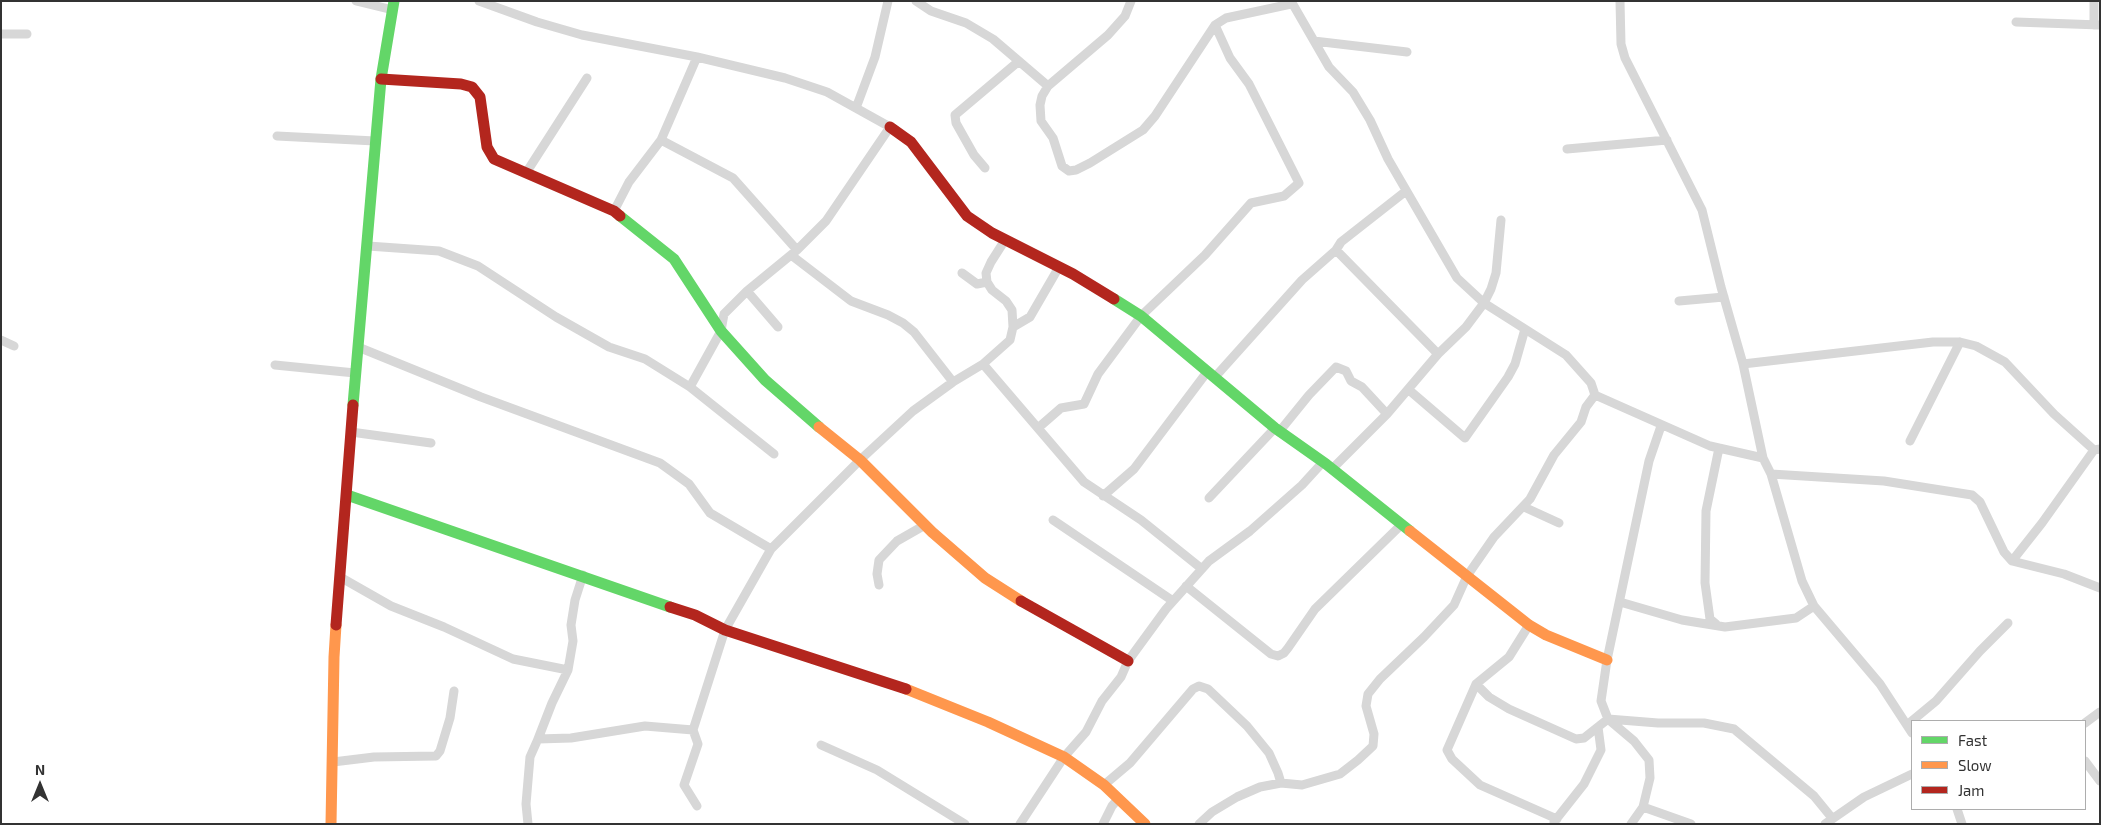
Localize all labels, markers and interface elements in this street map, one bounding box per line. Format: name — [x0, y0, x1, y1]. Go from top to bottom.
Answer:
legend — [1911, 720, 2086, 810]
text: Fast — [1958, 731, 1987, 749]
text: Slow — [1958, 756, 1992, 774]
north arrow — [15, 760, 65, 810]
text: N — [35, 761, 45, 778]
text: Jam — [1958, 781, 1984, 799]

